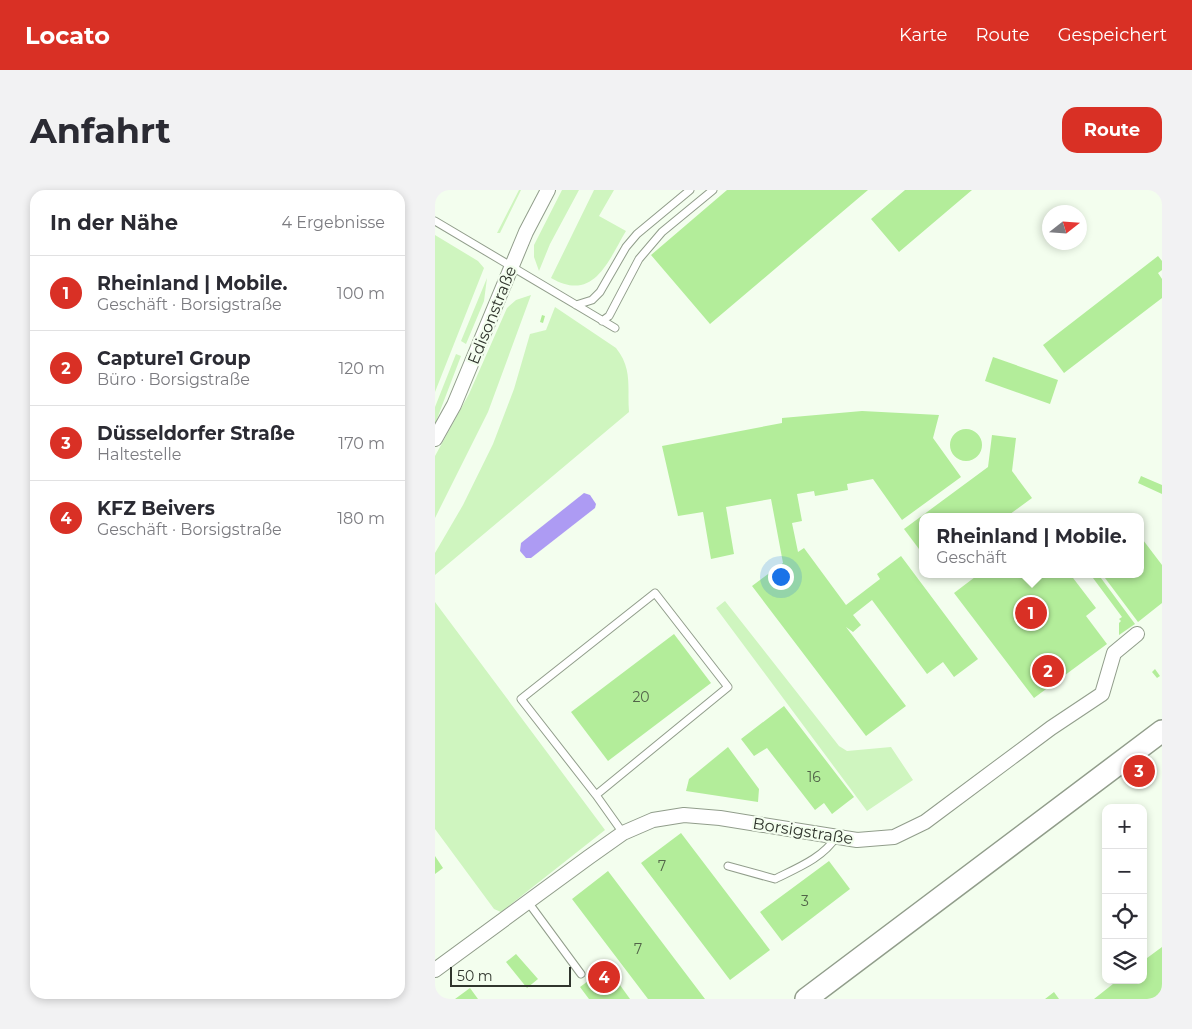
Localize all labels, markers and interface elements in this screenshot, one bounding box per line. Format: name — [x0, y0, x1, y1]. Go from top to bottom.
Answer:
text: Locato — [25, 21, 110, 50]
text: Karte — [899, 24, 947, 46]
text: Route — [975, 24, 1030, 46]
text: Gespeichert — [1058, 24, 1167, 46]
button: Route — [1062, 107, 1162, 153]
text: Anfahrt — [30, 109, 171, 152]
north arrow — [1042, 205, 1087, 250]
text: In der Nähe — [50, 210, 178, 235]
text: 4 Ergebnisse — [281, 213, 385, 232]
street label: Edisonstraße — [464, 263, 520, 367]
text: Rheinland | Mobile. — [97, 272, 288, 295]
text: 1 — [63, 284, 69, 303]
text: 100 m — [337, 284, 385, 303]
text: Geschäft · Borsigstraße — [97, 295, 282, 314]
text: Capture1 Group — [97, 347, 251, 370]
text: 2 — [61, 359, 71, 378]
text: 120 m — [338, 359, 385, 378]
text: Büro · Borsigstraße — [97, 370, 250, 389]
text: Düsseldorfer Straße — [97, 422, 295, 445]
text: 3 — [61, 434, 71, 453]
text: 170 m — [338, 434, 385, 453]
text: Haltestelle — [97, 445, 181, 464]
text: KFZ Beivers — [97, 497, 215, 520]
text: 4 — [60, 509, 72, 528]
text: 180 m — [337, 509, 385, 528]
popup — [919, 513, 1144, 578]
text: Geschäft · Borsigstraße — [97, 520, 282, 539]
text: Rheinland | Mobile. — [936, 525, 1127, 548]
text: Geschäft — [936, 548, 1007, 567]
your location — [768, 564, 794, 590]
pin: 1 — [1015, 594, 1047, 632]
pin: 2 — [1032, 652, 1064, 690]
house number: 20 — [632, 688, 650, 706]
pin: 3 — [1123, 752, 1155, 790]
house number: 16 — [807, 768, 821, 786]
map controls — [1102, 804, 1147, 984]
button: + — [1102, 804, 1147, 849]
street label: Borsigstraße — [751, 814, 855, 848]
button: − — [1102, 849, 1147, 894]
house number: 7 — [658, 857, 666, 875]
house number: 3 — [801, 892, 809, 910]
button: locate — [1102, 894, 1147, 939]
button: layers — [1102, 939, 1147, 984]
house number: 7 — [634, 940, 642, 958]
pin: 4 — [588, 958, 620, 996]
scale bar — [450, 964, 571, 987]
text: 50 m — [457, 967, 493, 985]

